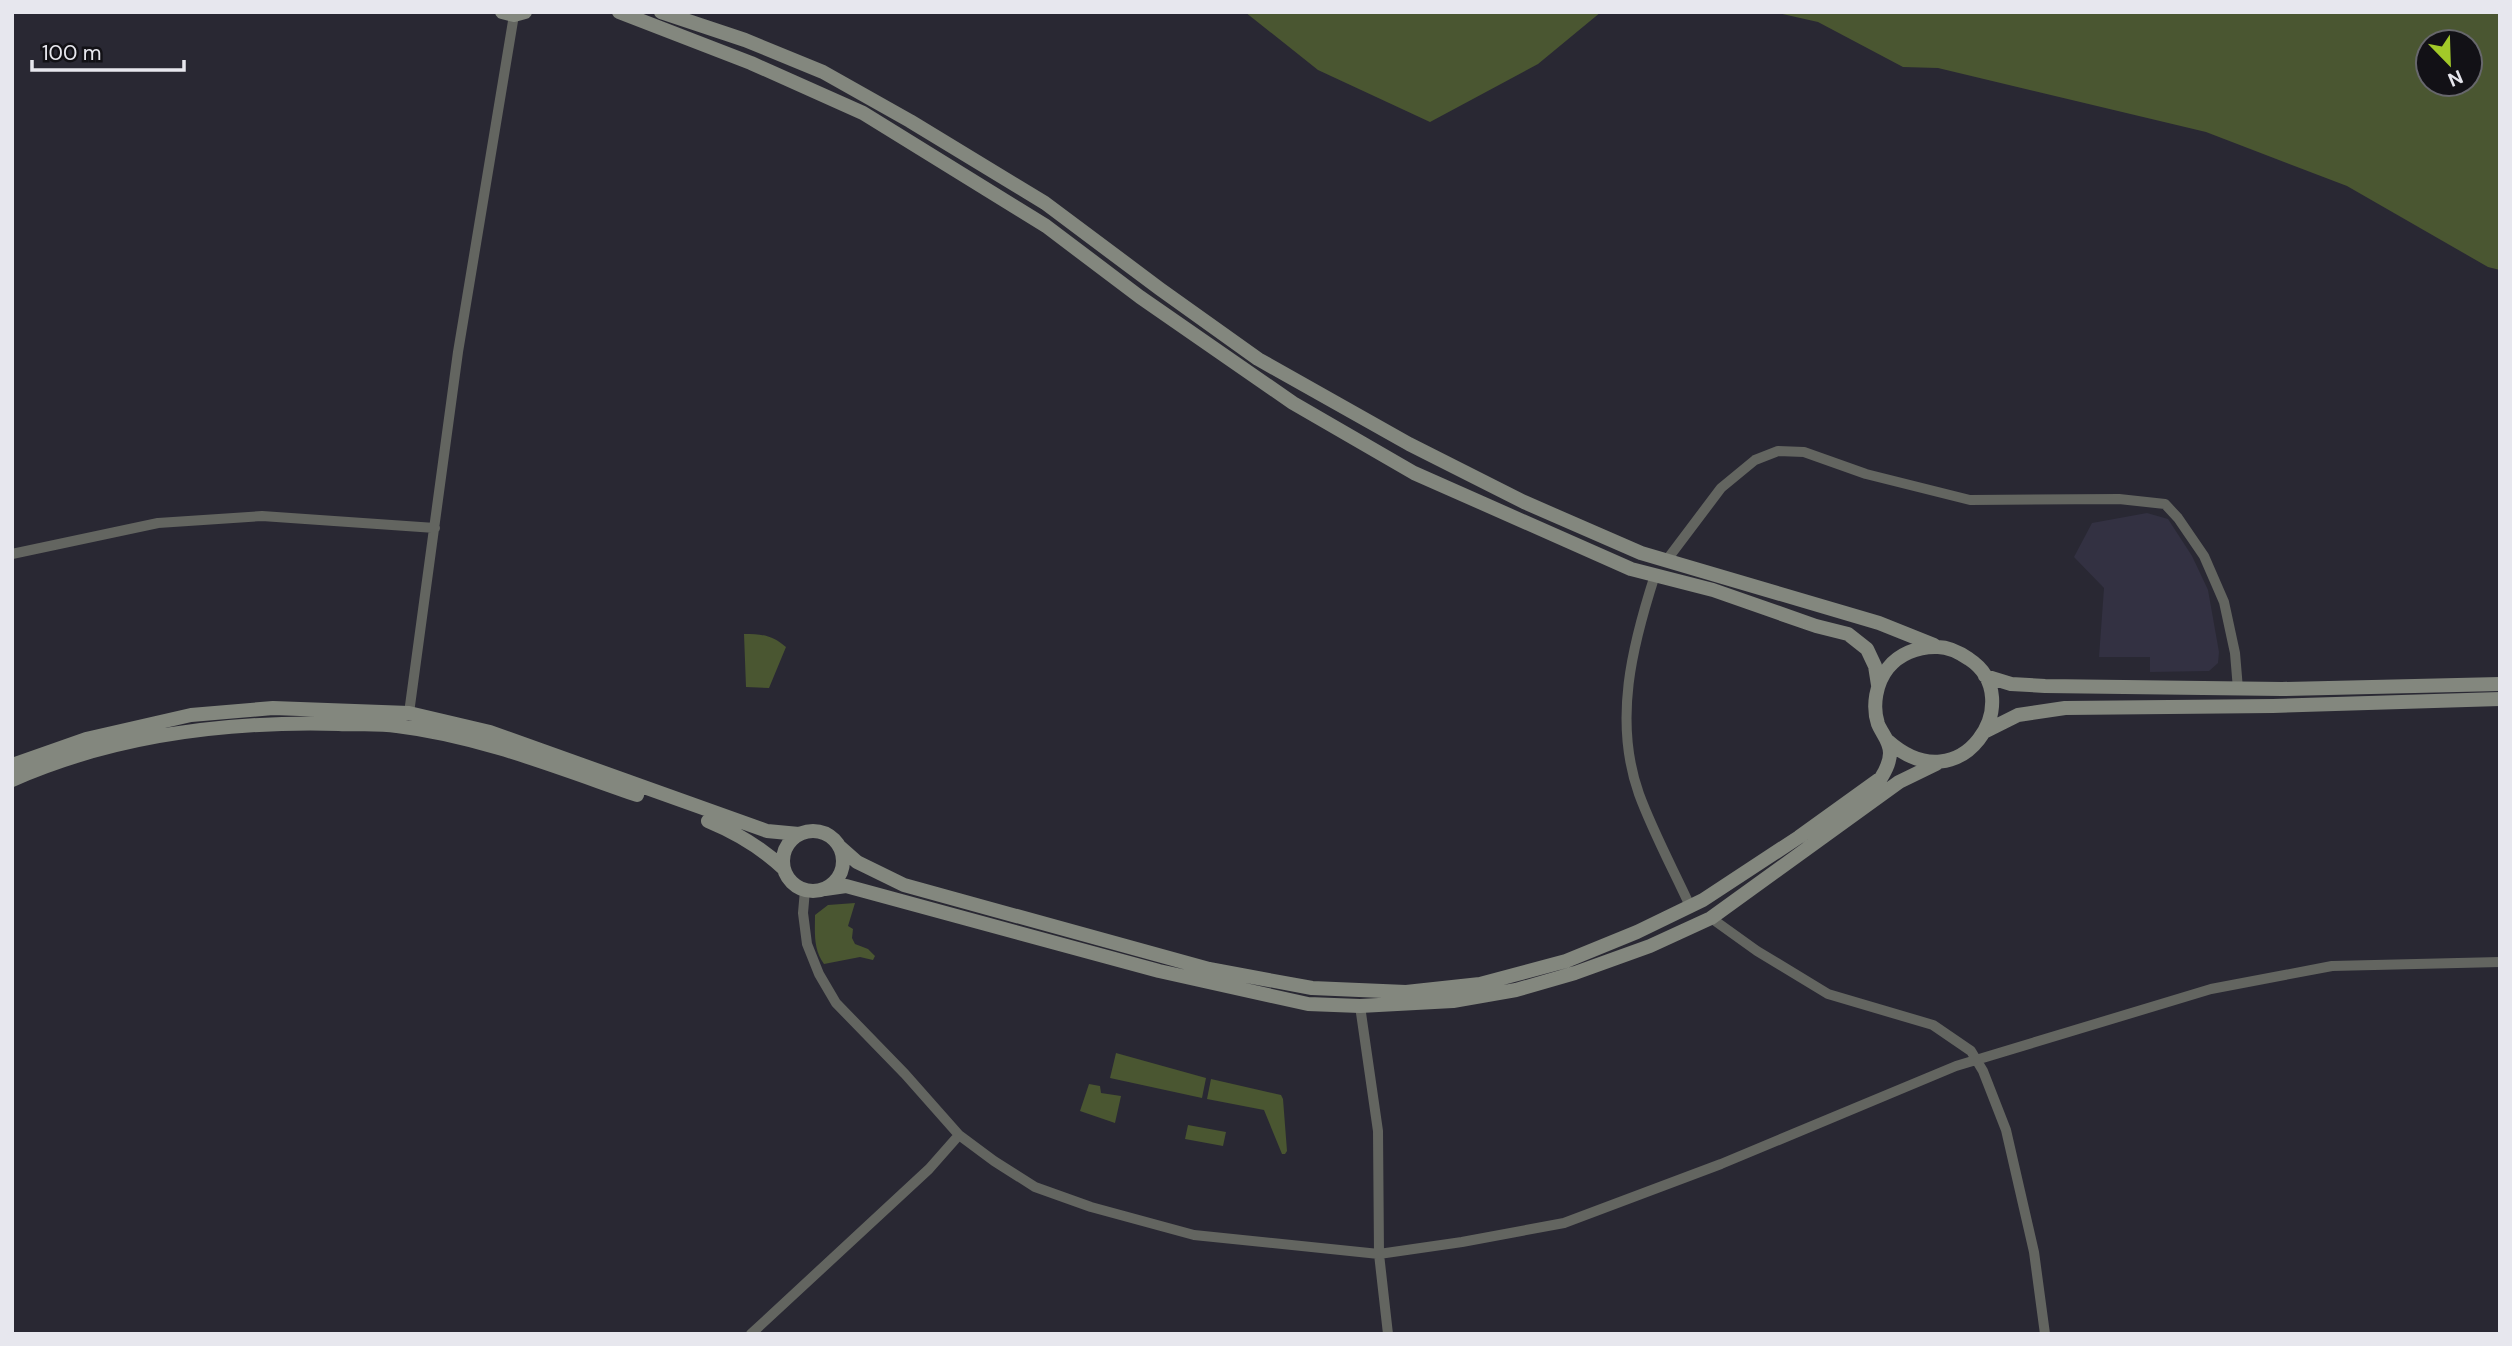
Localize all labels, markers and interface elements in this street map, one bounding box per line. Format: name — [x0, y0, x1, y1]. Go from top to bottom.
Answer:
scale bar — [32, 28, 184, 72]
north arrow — [2414, 28, 2484, 98]
text: 100 m — [42, 39, 102, 67]
text: N — [2444, 64, 2467, 92]

